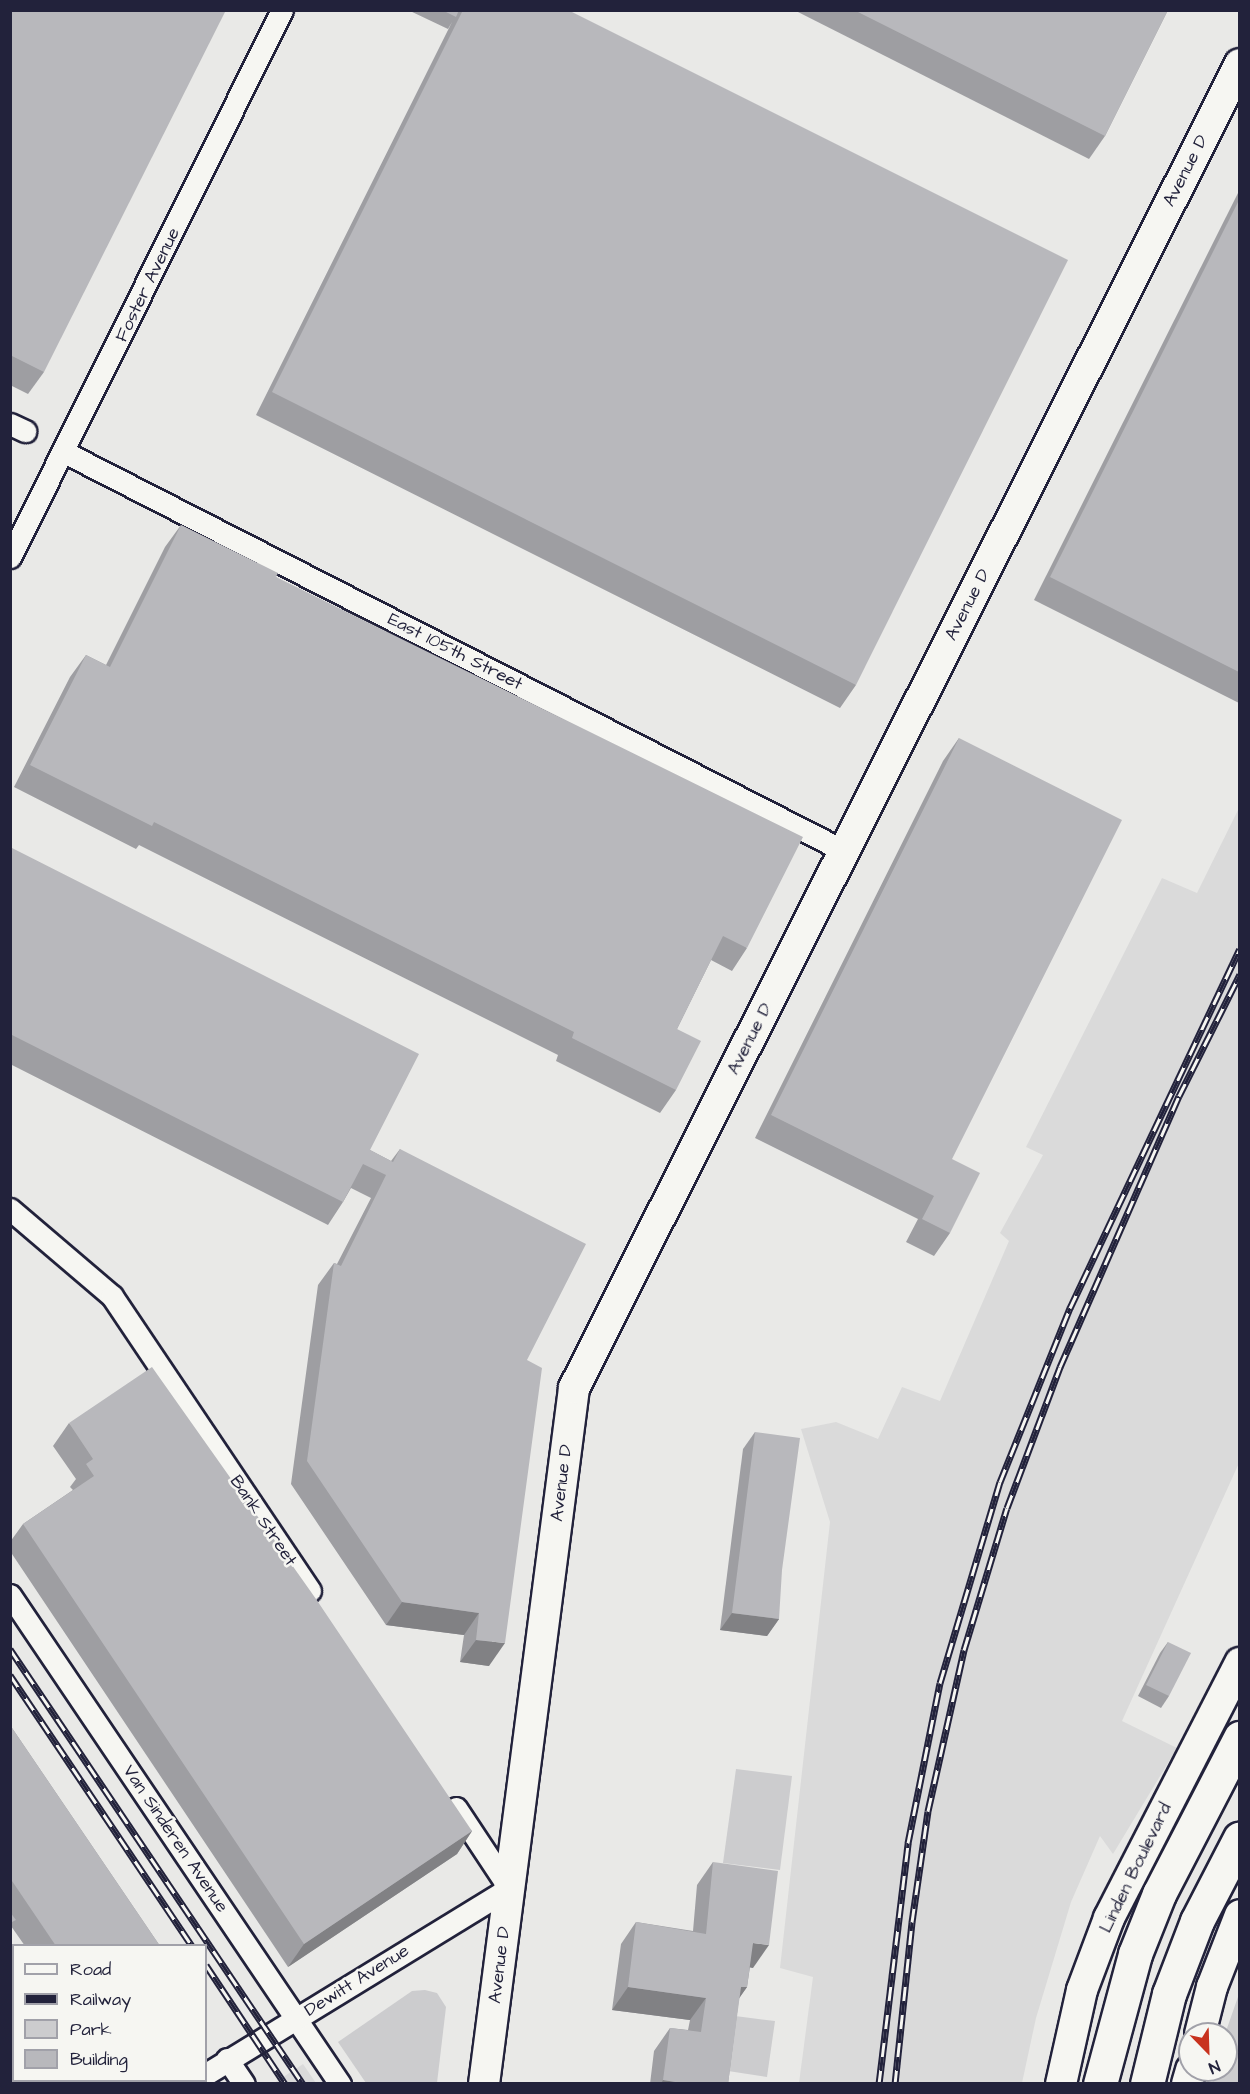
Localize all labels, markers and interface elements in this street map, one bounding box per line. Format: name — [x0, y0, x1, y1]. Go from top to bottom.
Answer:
street label: Avenue D — [1159, 132, 1213, 210]
street label: Foster Avenue — [111, 224, 185, 346]
street label: Avenue D — [941, 566, 995, 644]
street label: East 105th Street — [384, 609, 526, 695]
street label: Avenue D — [723, 1000, 777, 1078]
street label: Avenue D — [547, 1443, 577, 1523]
street label: Bank Street — [225, 1472, 301, 1570]
street label: Van Sinderen Avenue — [118, 1761, 232, 1917]
street label: Linden Boulevard — [1095, 1800, 1177, 1936]
street label: Avenue D — [485, 1925, 515, 2005]
street label: Dewitt Avenue — [301, 1940, 413, 2022]
legend — [12, 1944, 207, 2082]
text: Road — [70, 1957, 111, 1982]
text: Railway — [70, 1987, 131, 2012]
text: Park — [70, 2017, 112, 2042]
north arrow — [1178, 2022, 1238, 2082]
text: Building — [70, 2047, 128, 2072]
text: N — [1205, 2055, 1223, 2079]

